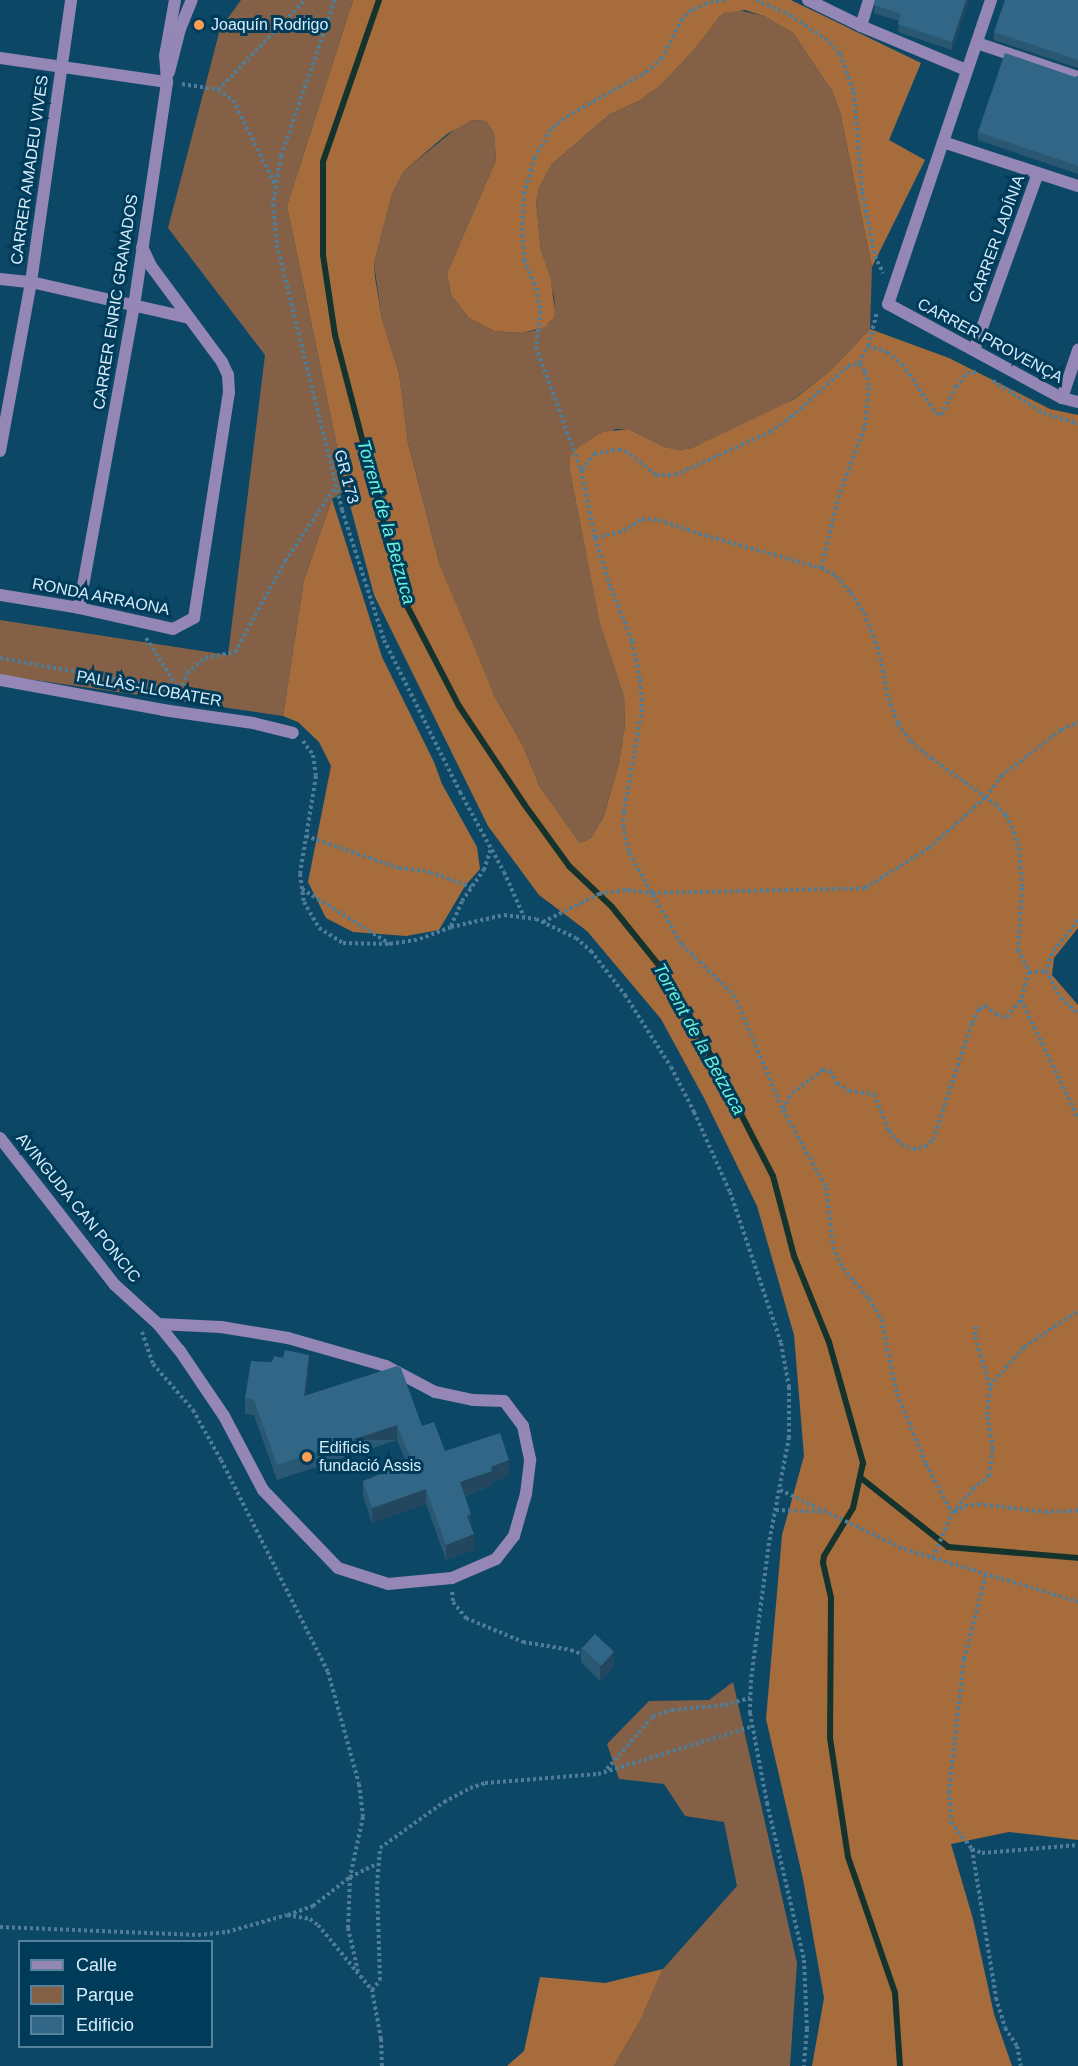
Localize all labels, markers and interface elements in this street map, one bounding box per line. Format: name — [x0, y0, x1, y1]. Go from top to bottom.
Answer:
place label: Joaquín Rodrigo — [211, 15, 328, 35]
marker: Joaquín Rodrigo — [192, 18, 206, 32]
street label: CARRER AMADEU VIVES — [7, 74, 53, 266]
street label: CARRER LADÍNIA — [965, 173, 1029, 305]
street label: CARRER ENRIC GRANADOS — [89, 193, 143, 411]
street label: CARRER PROVENÇA — [914, 295, 1066, 387]
water label: Torrent de la Betzuca — [352, 437, 420, 607]
street label: GR 173 — [330, 448, 362, 506]
street label: RONDA ARRAONA — [30, 574, 172, 620]
street label: PALLÀS-LLOBATER — [75, 667, 223, 711]
water label: Torrent de la Betzuca — [648, 959, 750, 1119]
street label: AVINGUDA CAN PONCIC — [12, 1129, 144, 1287]
place label: Edificis fundació Assis — [319, 1438, 422, 1476]
marker: Edificis fundació Assis — [300, 1450, 314, 1464]
legend — [18, 1940, 213, 2048]
text: Calle — [76, 1955, 117, 1975]
text: Parque — [76, 1985, 134, 2005]
text: Edificio — [76, 2015, 134, 2035]

